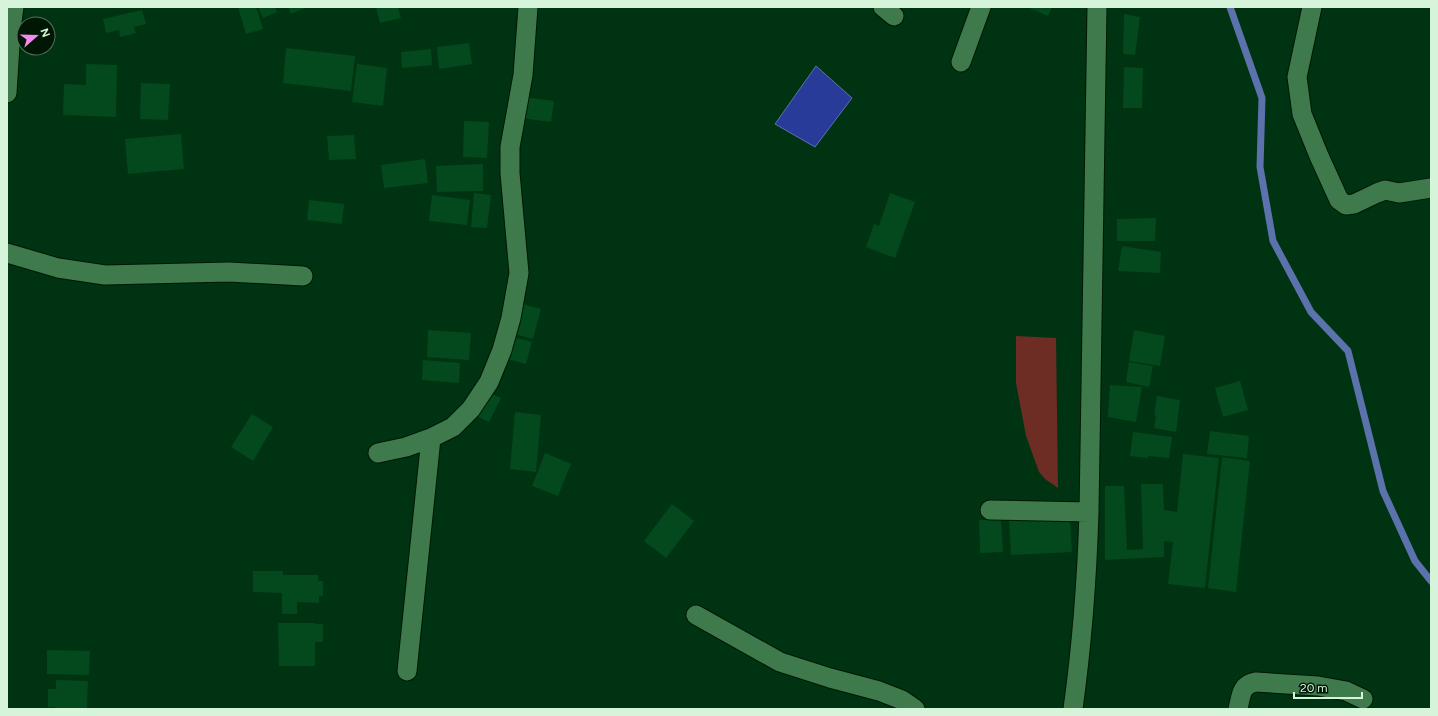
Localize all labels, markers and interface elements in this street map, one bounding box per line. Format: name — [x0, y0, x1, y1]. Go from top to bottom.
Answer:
north arrow — [16, 16, 56, 56]
text: N — [37, 27, 52, 39]
scale bar — [1294, 674, 1362, 700]
text: 20 m — [1300, 681, 1328, 695]

